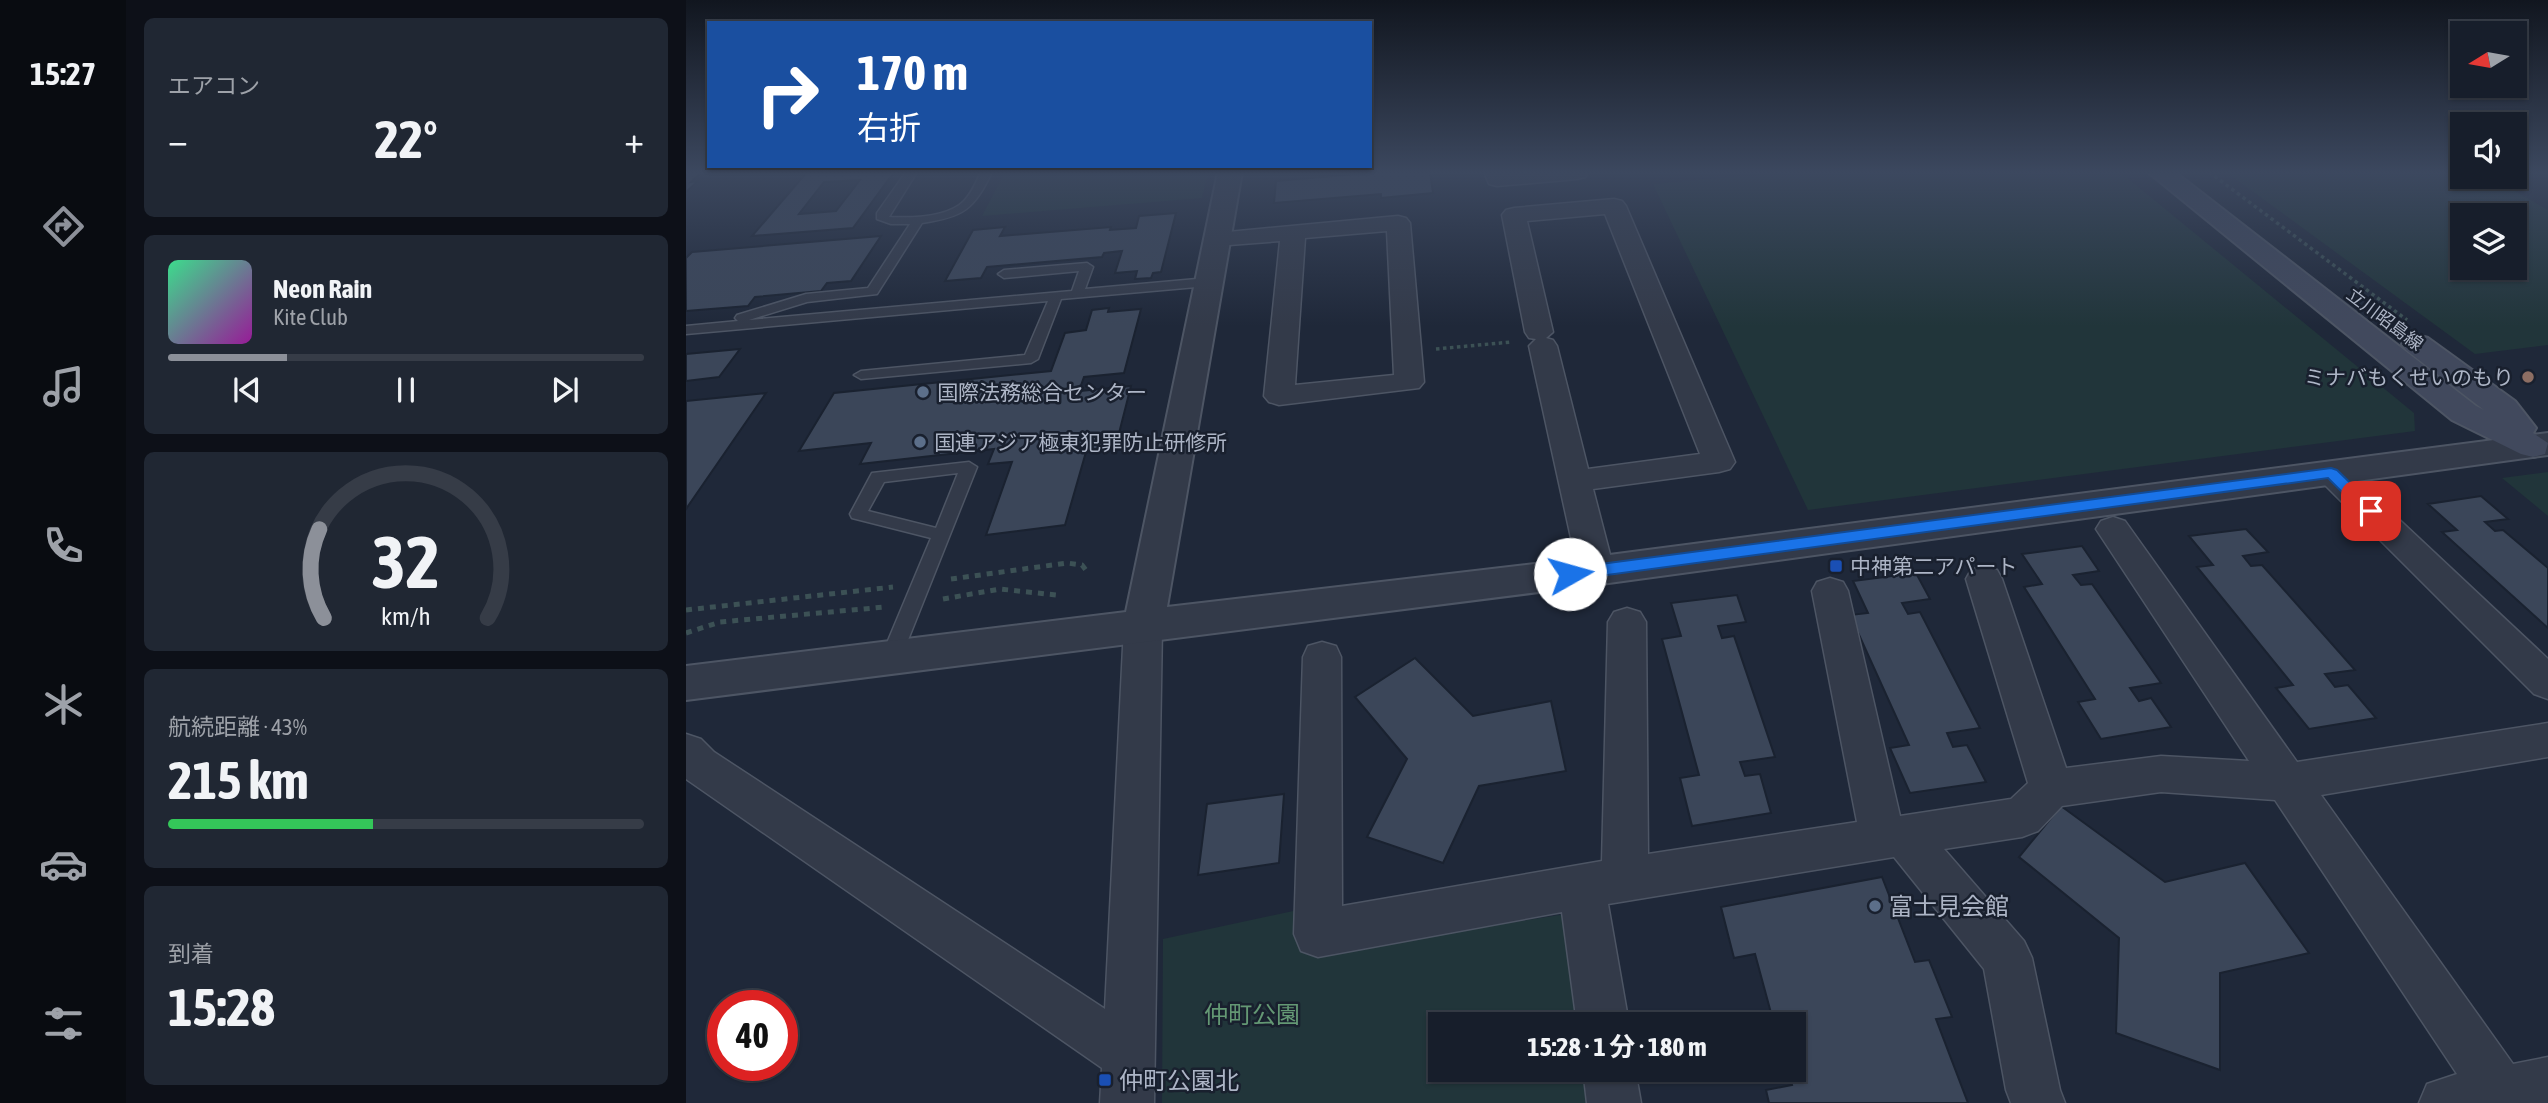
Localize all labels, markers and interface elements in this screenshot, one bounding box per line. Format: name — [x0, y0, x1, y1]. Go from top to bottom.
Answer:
north arrow — [2450, 21, 2527, 98]
map controls — [2450, 21, 2527, 280]
text: 170 m — [857, 44, 968, 100]
icon: right — [742, 49, 833, 140]
text: 15:27 — [30, 55, 96, 92]
text: エアコン — [168, 73, 260, 99]
text: 22° — [374, 109, 438, 169]
text: 右折 — [857, 109, 921, 146]
button: sound — [2450, 112, 2527, 189]
text: − — [168, 118, 188, 161]
text: + — [624, 118, 644, 161]
icon: directions — [39, 202, 88, 251]
button: layers — [2450, 203, 2527, 280]
text: Neon Rain — [273, 274, 372, 304]
street label: 立川昭島線 — [2343, 284, 2427, 354]
text: Kite Club — [273, 304, 348, 330]
icon: music — [39, 362, 88, 411]
place label: ミナバもくせいのもり — [2304, 365, 2514, 389]
marker: ミナバもくせいのもり — [2520, 369, 2536, 385]
icon: previous — [228, 371, 266, 409]
icon: pause — [387, 371, 425, 409]
icon: next — [546, 371, 584, 409]
place label: 国際法務総合センター — [937, 380, 1147, 404]
marker: 国際法務総合センター — [915, 384, 931, 400]
place label: 国連アジア極東犯罪防止研修所 — [934, 430, 1227, 454]
marker: 国連アジア極東犯罪防止研修所 — [912, 434, 928, 450]
pin — [2341, 481, 2401, 541]
icon: arrive — [2352, 492, 2390, 530]
text: 32 — [372, 520, 440, 603]
icon: phone — [39, 521, 88, 570]
position arrow — [1533, 537, 1607, 611]
place label: 中神第二アパート — [1850, 554, 2018, 578]
marker: 中神第二アパート — [1828, 558, 1844, 574]
text: km/h — [381, 601, 431, 629]
icon: climate — [39, 680, 88, 729]
text: 航続距離 · 43% — [168, 714, 307, 740]
text: 215 km — [168, 750, 309, 810]
icon: car — [39, 840, 88, 889]
place label: 富士見会館 — [1889, 893, 2009, 920]
marker: 富士見会館 — [1867, 898, 1883, 914]
text: 到着 — [168, 941, 214, 967]
text: 15:28 — [168, 977, 275, 1037]
speed limit sign: 40 — [707, 990, 798, 1081]
icon: filters — [39, 999, 88, 1048]
park label: 仲町公園 — [1204, 1001, 1300, 1028]
text: 15:28 · 1 分 · 180 m — [1527, 1032, 1707, 1062]
place label: 仲町公園北 — [1119, 1067, 1239, 1094]
marker: 仲町公園北 — [1097, 1072, 1113, 1088]

